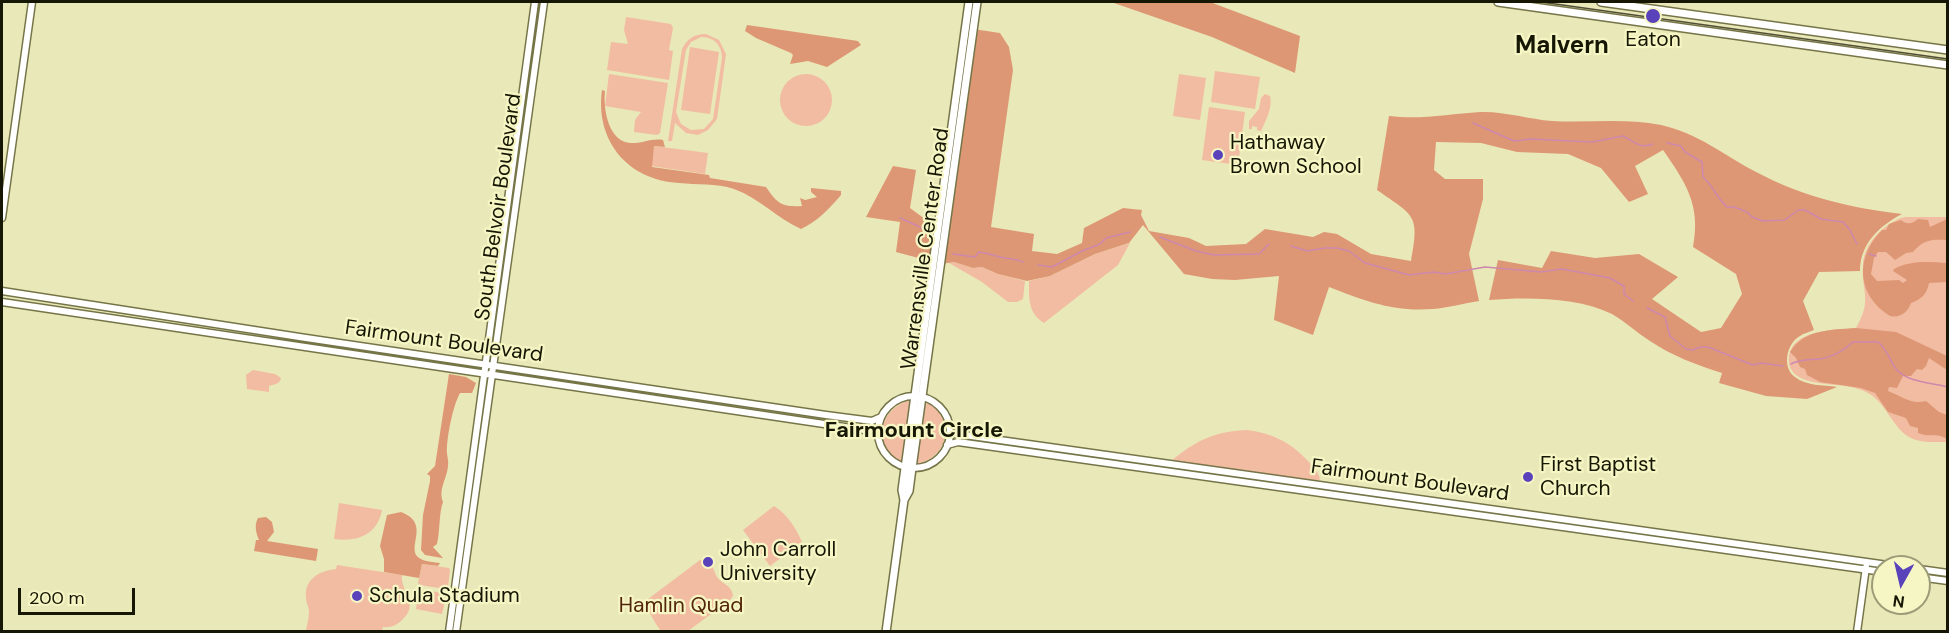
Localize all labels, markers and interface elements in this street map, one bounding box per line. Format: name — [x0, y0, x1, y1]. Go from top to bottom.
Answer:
marker: Eaton — [1644, 7, 1662, 25]
place label: Eaton — [1625, 27, 1681, 53]
district label: Malvern — [1515, 33, 1609, 61]
street label: South Belvoir Boulevard — [471, 92, 527, 322]
street label: Warrensville Center Road — [897, 126, 955, 372]
place label: Hathaway Brown School — [1230, 130, 1362, 180]
marker: Hathaway Brown School — [1211, 148, 1225, 162]
street label: Fairmount Boulevard — [343, 316, 545, 368]
district label: Fairmount Circle — [825, 418, 1003, 444]
place label: First Baptist Church — [1540, 452, 1656, 502]
street label: Fairmount Boulevard — [1309, 455, 1511, 507]
marker: First Baptist Church — [1521, 470, 1535, 484]
place label: John Carroll University — [720, 537, 836, 587]
marker: John Carroll University — [701, 555, 715, 569]
north arrow — [1871, 555, 1931, 615]
scale bar — [21, 576, 138, 614]
place label: Schula Stadium — [369, 583, 520, 609]
text: 200 m — [29, 586, 85, 610]
marker: Schula Stadium — [350, 589, 364, 603]
text: N — [1891, 590, 1906, 613]
park label: Hamlin Quad — [619, 593, 743, 619]

